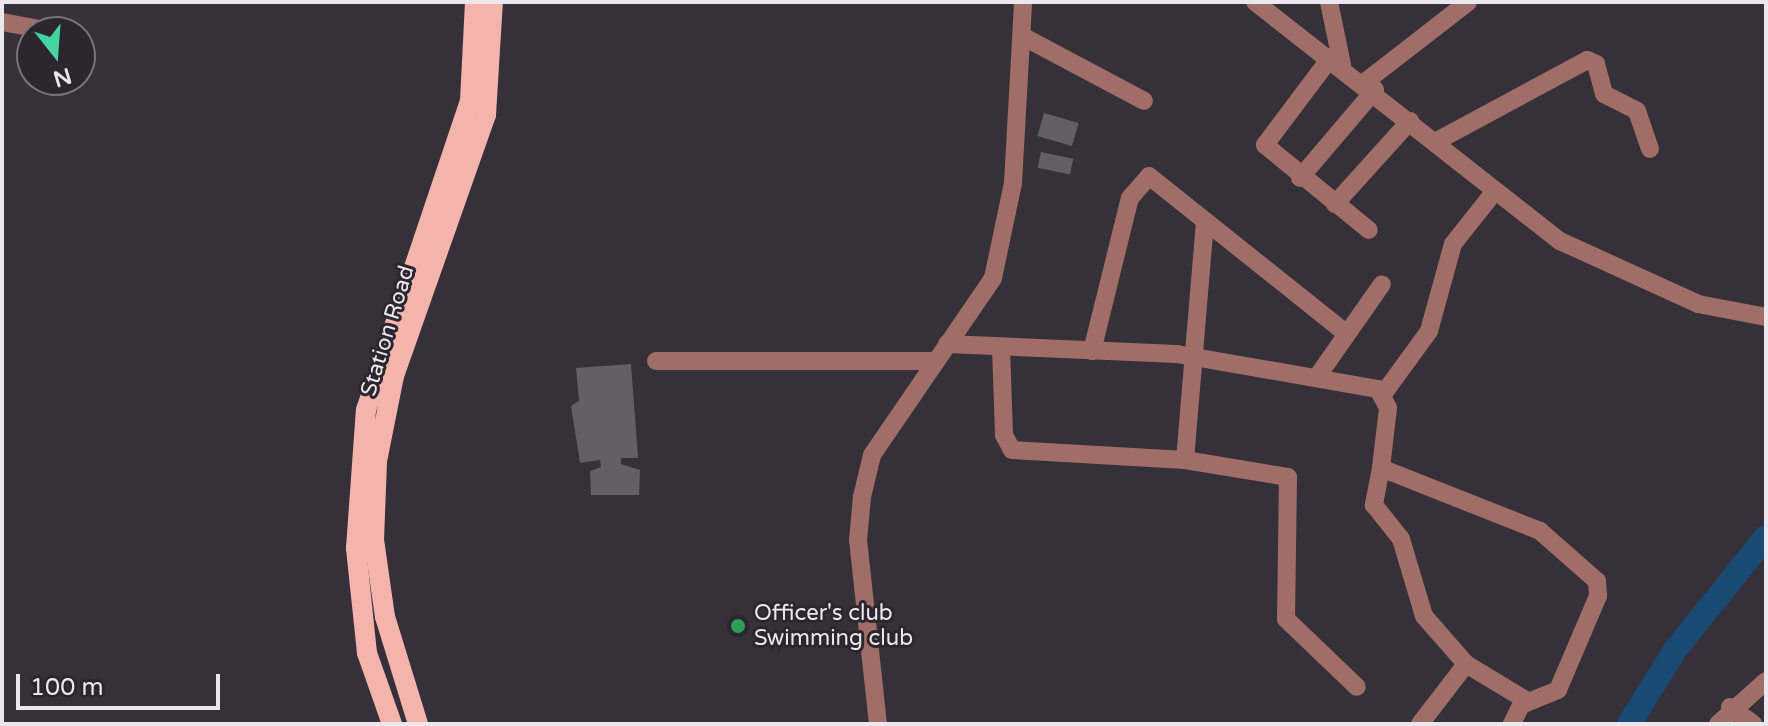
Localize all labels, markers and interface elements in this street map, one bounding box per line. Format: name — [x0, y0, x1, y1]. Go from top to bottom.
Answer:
north arrow — [16, 16, 96, 96]
text: N — [50, 62, 75, 92]
street label: Station Road — [356, 262, 420, 400]
place label: Officer's club Swimming club — [754, 600, 913, 652]
marker: Officer's club Swimming club — [729, 617, 747, 635]
scale bar — [20, 658, 224, 708]
text: 100 m — [30, 673, 104, 702]

